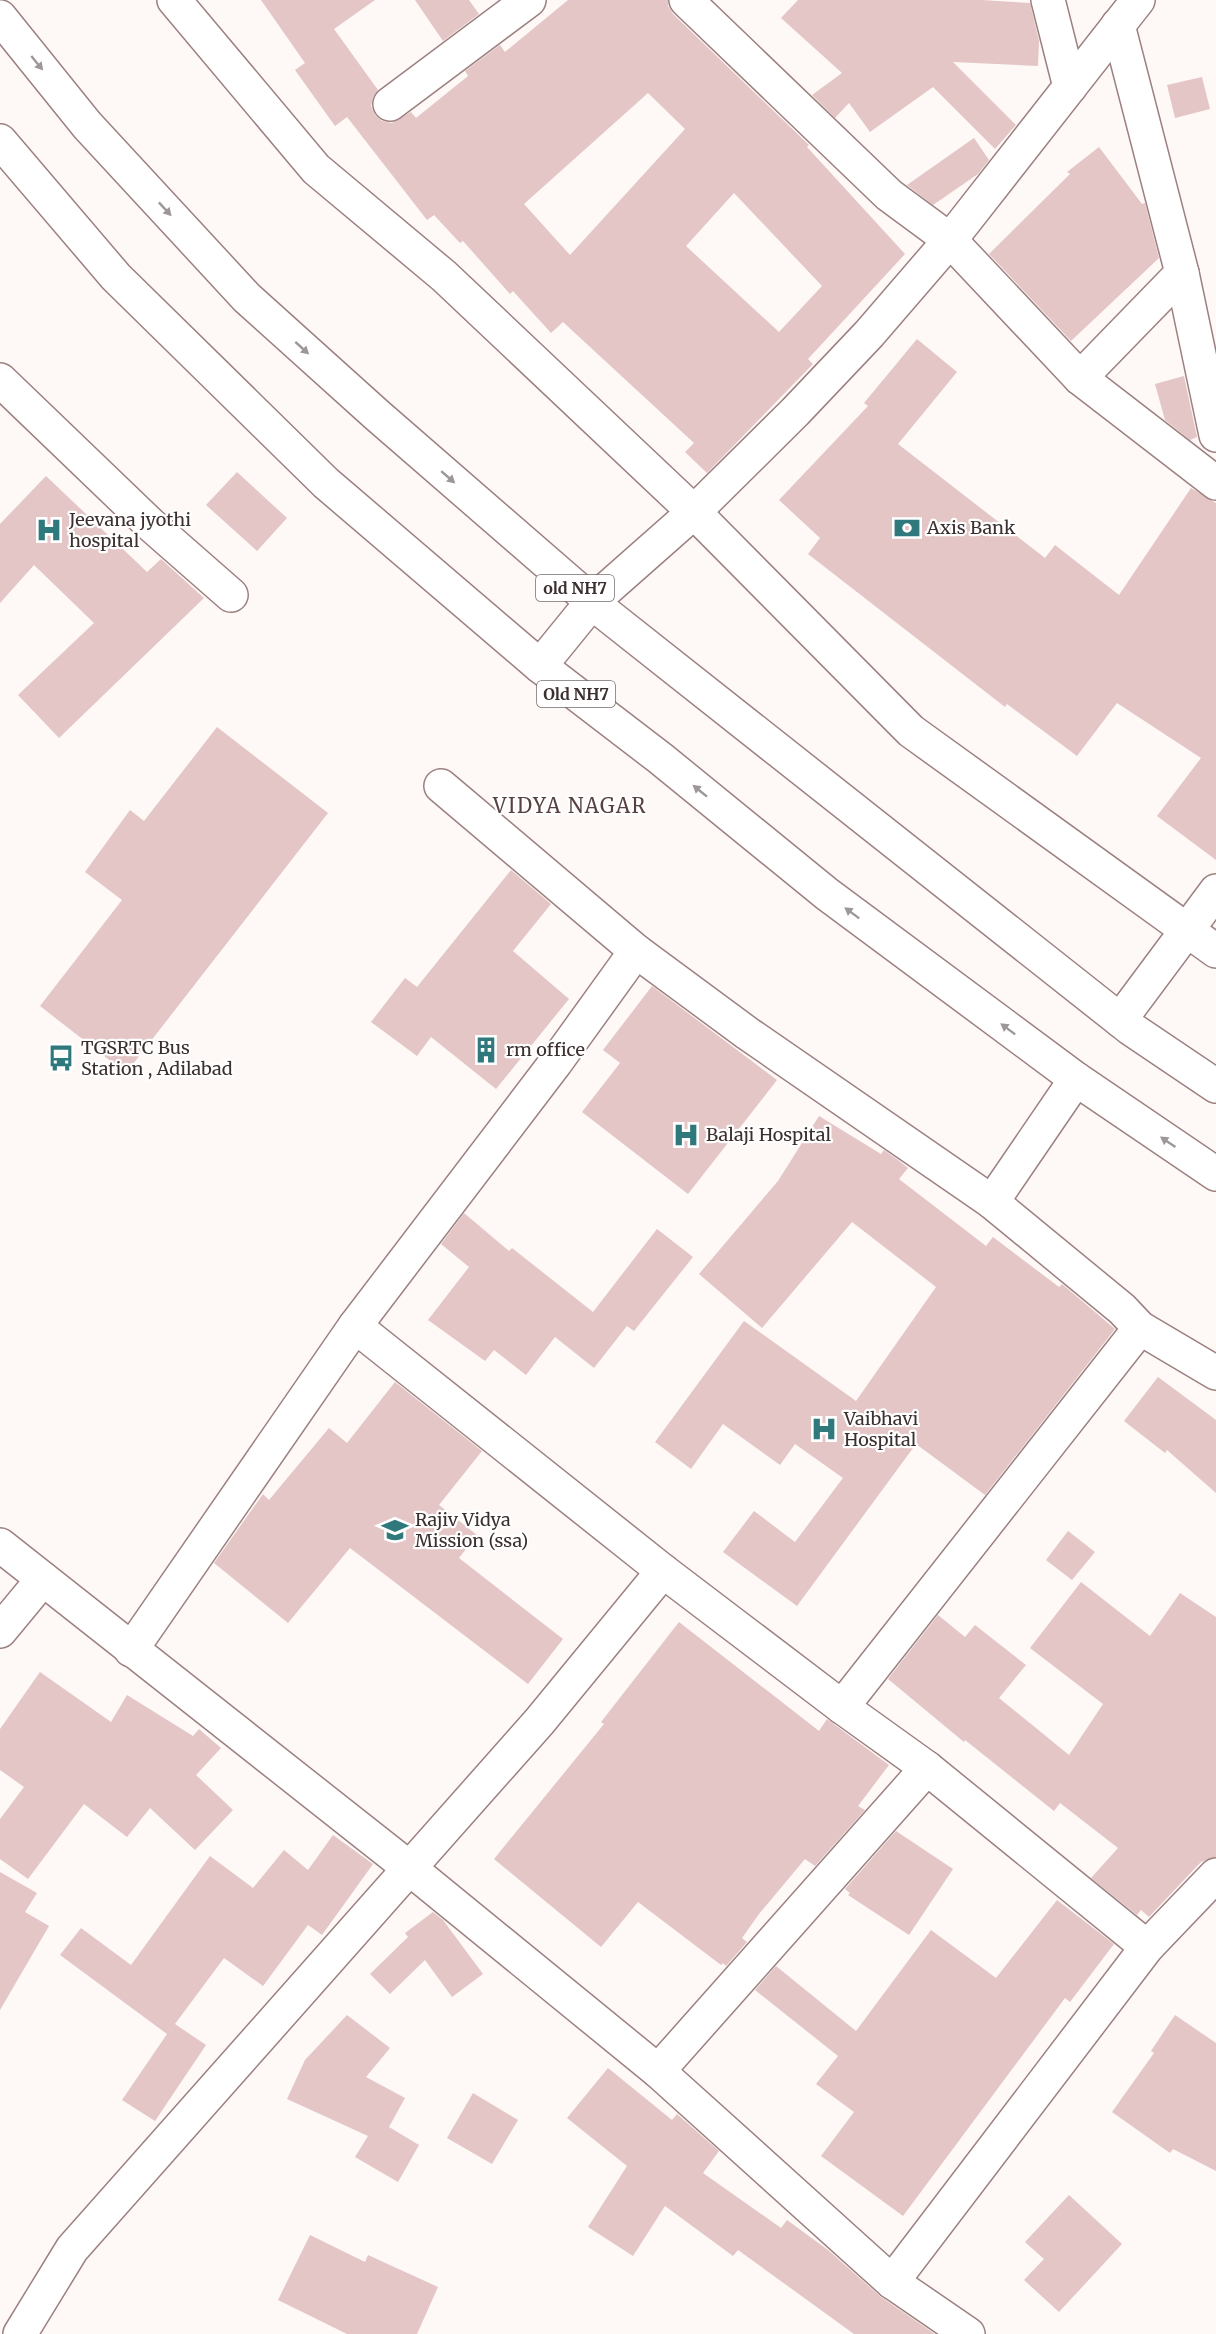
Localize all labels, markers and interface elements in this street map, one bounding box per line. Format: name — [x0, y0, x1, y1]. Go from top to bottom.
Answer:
one-way arrow — [30, 55, 42, 70]
one-way arrow — [158, 202, 172, 217]
one-way arrow — [295, 341, 310, 355]
one-way arrow — [440, 470, 455, 483]
place label: Jeevana jyothi hospital — [68, 508, 191, 552]
bank icon: Axis Bank — [892, 513, 922, 543]
hospital icon: Jeevana jyothi hospital — [34, 515, 64, 545]
place label: Axis Bank — [926, 516, 1016, 539]
road number: old NH7 — [536, 575, 614, 601]
road number: Old NH7 — [537, 681, 615, 707]
one-way arrow — [692, 785, 707, 797]
district label: VIDYA NAGAR — [492, 793, 647, 818]
one-way arrow — [844, 907, 860, 919]
one-way arrow — [1001, 1024, 1016, 1036]
building icon: rm office — [471, 1035, 501, 1065]
place label: TGSRTC Bus Station , Adilabad — [81, 1036, 233, 1080]
place label: rm office — [506, 1038, 585, 1061]
bus stop icon: TGSRTC Bus Station , Adilabad — [46, 1043, 76, 1073]
hospital icon: Balaji Hospital — [671, 1120, 701, 1150]
place label: Balaji Hospital — [706, 1123, 832, 1146]
one-way arrow — [1159, 1136, 1176, 1147]
place label: Vaibhavi Hospital — [843, 1407, 918, 1451]
hospital icon: Vaibhavi Hospital — [809, 1414, 839, 1444]
place label: Rajiv Vidya Mission (ssa) — [415, 1508, 528, 1552]
school or university icon: Rajiv Vidya Mission (ssa) — [380, 1515, 410, 1545]

